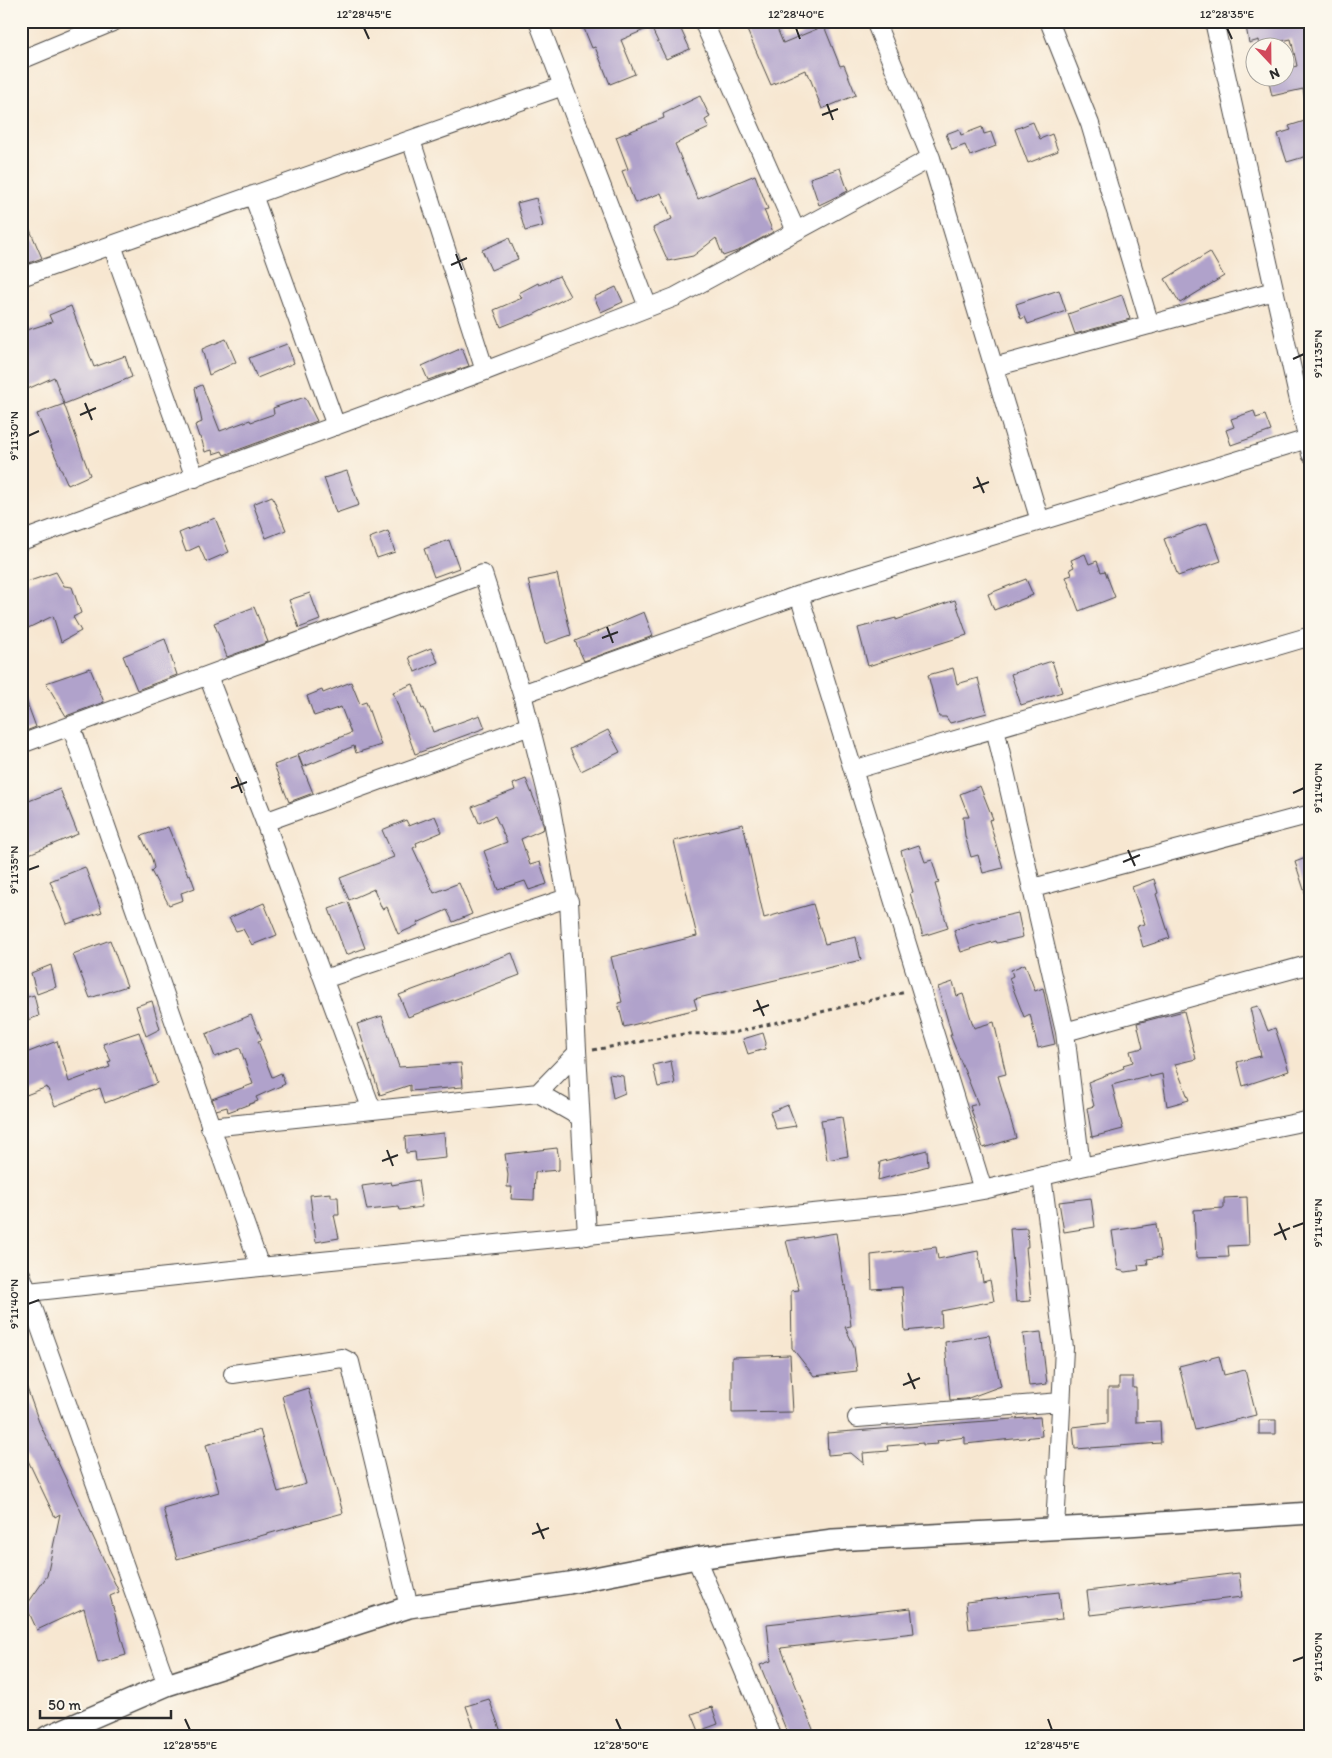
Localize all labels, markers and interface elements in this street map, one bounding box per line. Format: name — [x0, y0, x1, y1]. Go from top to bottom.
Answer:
text: 12°28'45"E — [336, 7, 392, 21]
text: 12°28'40"E — [768, 7, 824, 21]
text: 12°28'35"E — [1200, 7, 1255, 21]
north arrow — [1244, 38, 1294, 88]
text: N — [1267, 64, 1282, 83]
text: 9°11'35"N — [1311, 330, 1325, 378]
text: 9°11'30"N — [7, 411, 21, 461]
text: 9°11'40"N — [1311, 763, 1325, 813]
text: 9°11'35"N — [7, 846, 21, 894]
text: 9°11'45"N — [1311, 1198, 1325, 1248]
text: 9°11'40"N — [7, 1279, 21, 1329]
text: 9°11'50"N — [1311, 1632, 1325, 1682]
scale bar — [40, 1688, 171, 1720]
text: 50 m — [48, 1696, 81, 1714]
text: 12°28'55"E — [163, 1738, 217, 1752]
text: 12°28'50"E — [593, 1738, 649, 1752]
text: 12°28'45"E — [1024, 1738, 1080, 1752]

